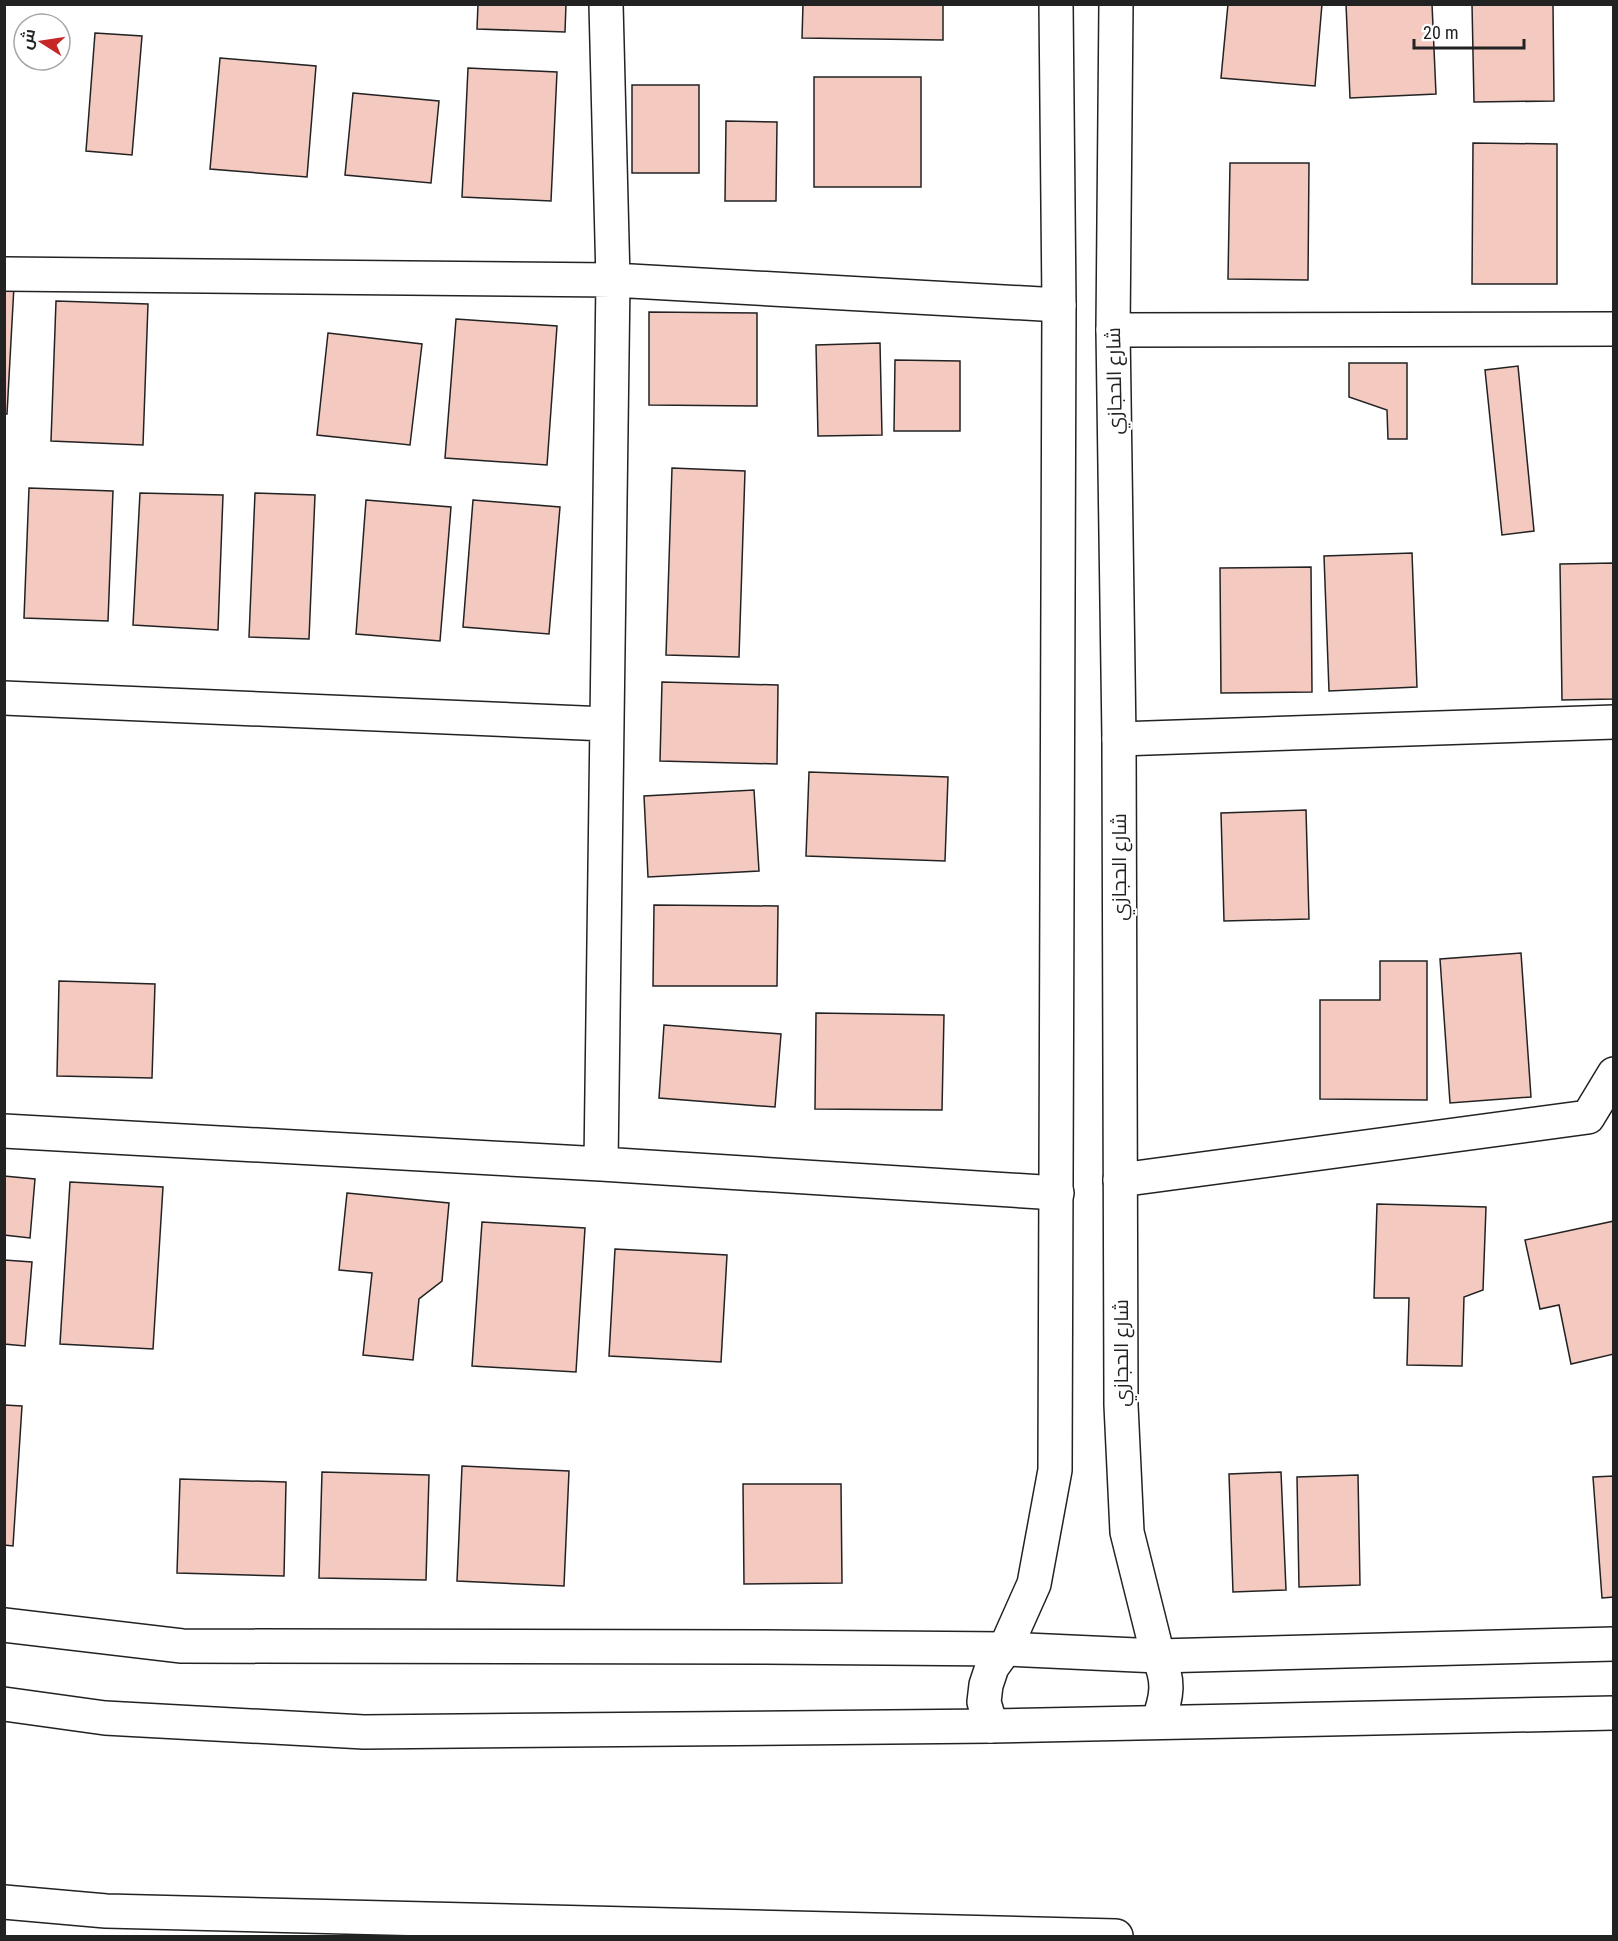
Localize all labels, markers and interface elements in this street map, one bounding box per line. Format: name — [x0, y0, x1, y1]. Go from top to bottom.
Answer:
north arrow — [12, 12, 72, 72]
scale bar — [1414, 12, 1524, 50]
text: 20 m — [1423, 22, 1458, 43]
text: ش — [16, 27, 39, 51]
street label: شارع الحجازي — [1101, 327, 1131, 435]
street label: شارع الحجازي — [1107, 813, 1135, 921]
street label: شارع الحجازي — [1109, 1299, 1137, 1407]

